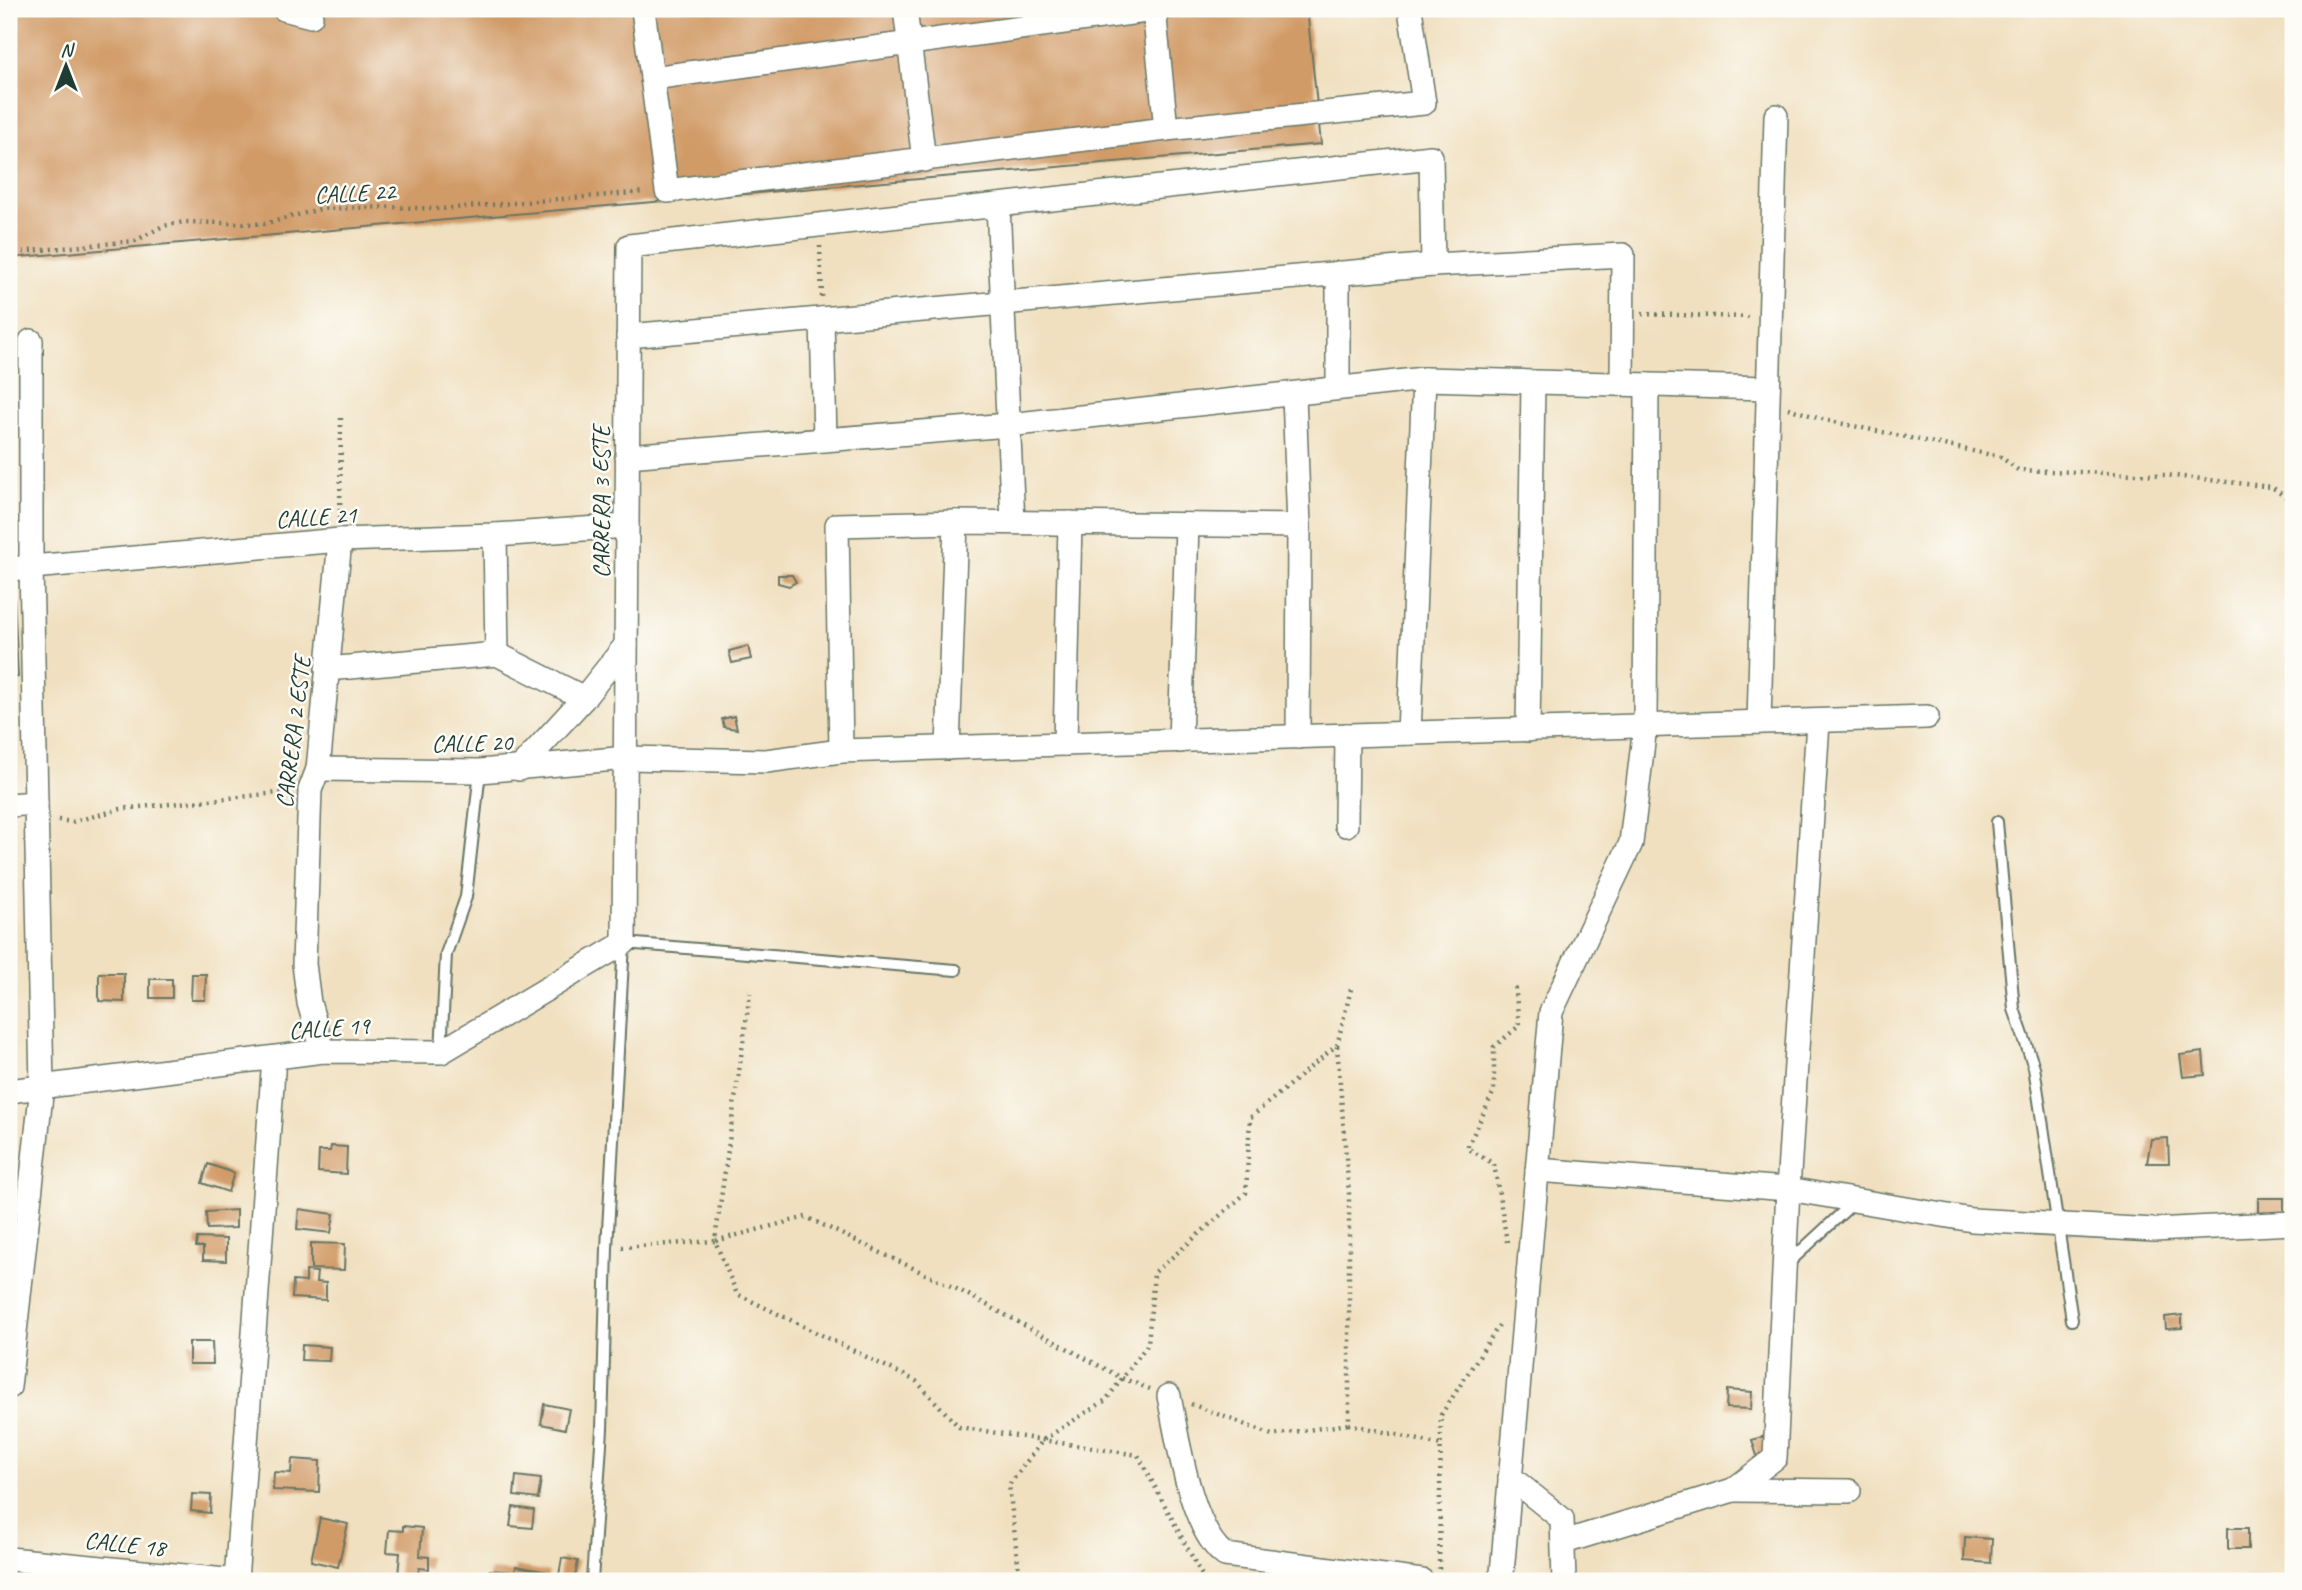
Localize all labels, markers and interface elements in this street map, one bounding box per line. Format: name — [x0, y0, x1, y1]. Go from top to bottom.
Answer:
north arrow — [32, 32, 102, 102]
text: N — [60, 38, 75, 62]
street label: CALLE 22 — [314, 176, 398, 210]
street label: CARRERA 3 ESTE — [586, 423, 616, 578]
street label: CALLE 21 — [275, 499, 359, 535]
street label: CARRERA 2 ESTE — [269, 652, 318, 810]
street label: CALLE 20 — [431, 727, 515, 759]
street label: CALLE 19 — [288, 1010, 373, 1046]
street label: CALLE 18 — [83, 1525, 169, 1563]

